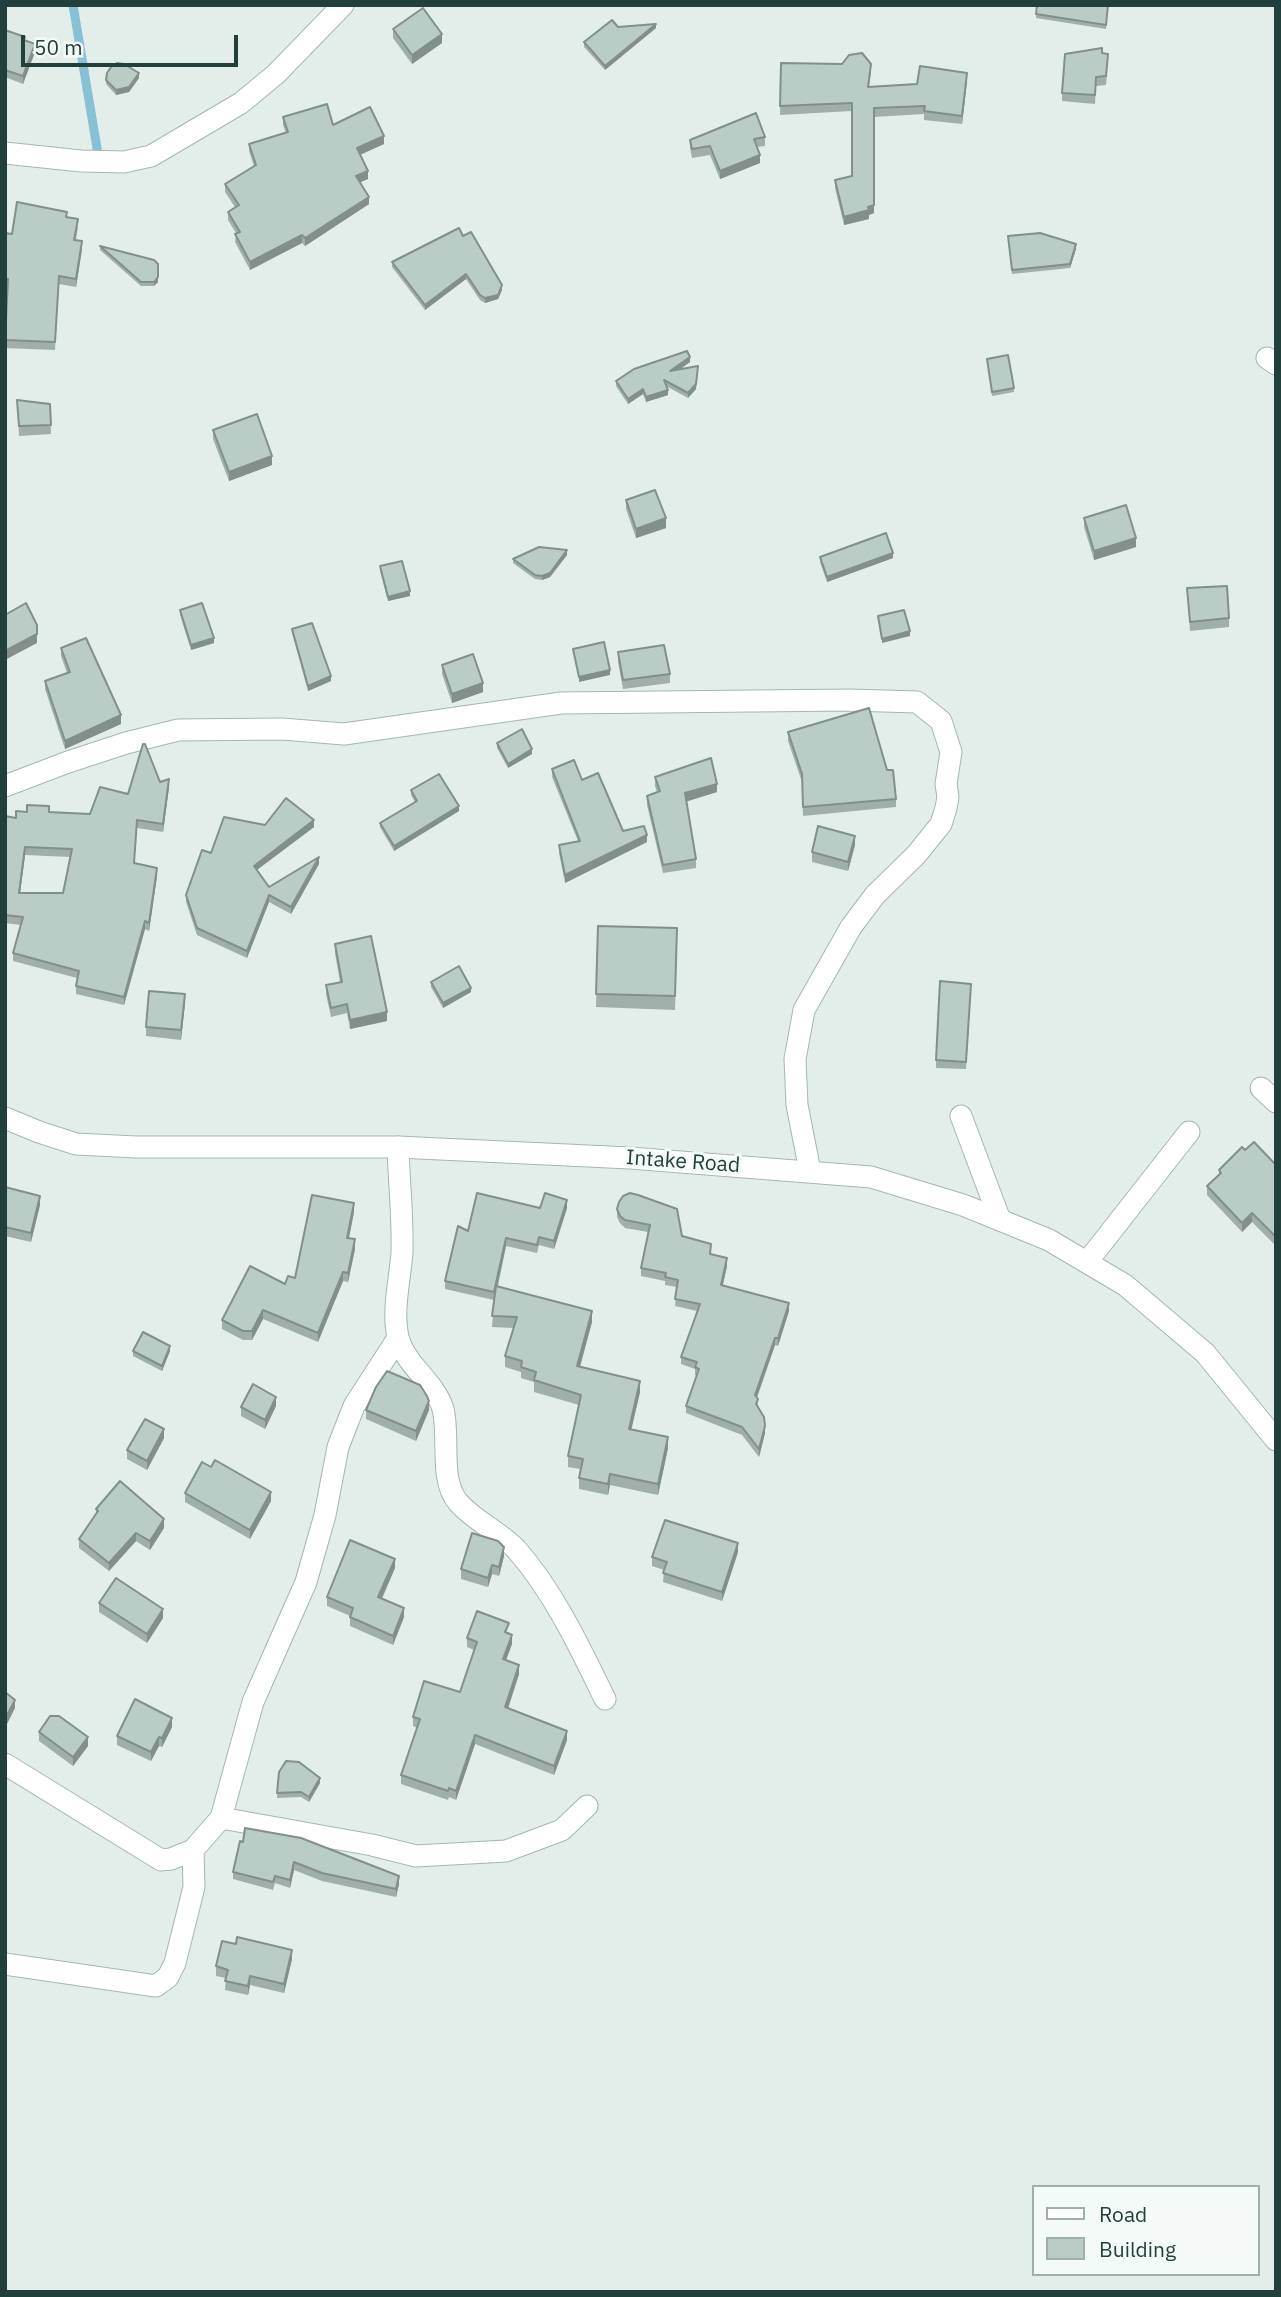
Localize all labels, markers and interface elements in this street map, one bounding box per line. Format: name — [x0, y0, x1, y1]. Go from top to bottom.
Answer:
scale bar — [24, 21, 242, 65]
text: 50 m — [34, 33, 83, 61]
street label: Intake Road — [625, 1145, 741, 1179]
legend — [1032, 2185, 1260, 2276]
text: Road — [1099, 2200, 1147, 2228]
text: Building — [1099, 2235, 1176, 2263]

